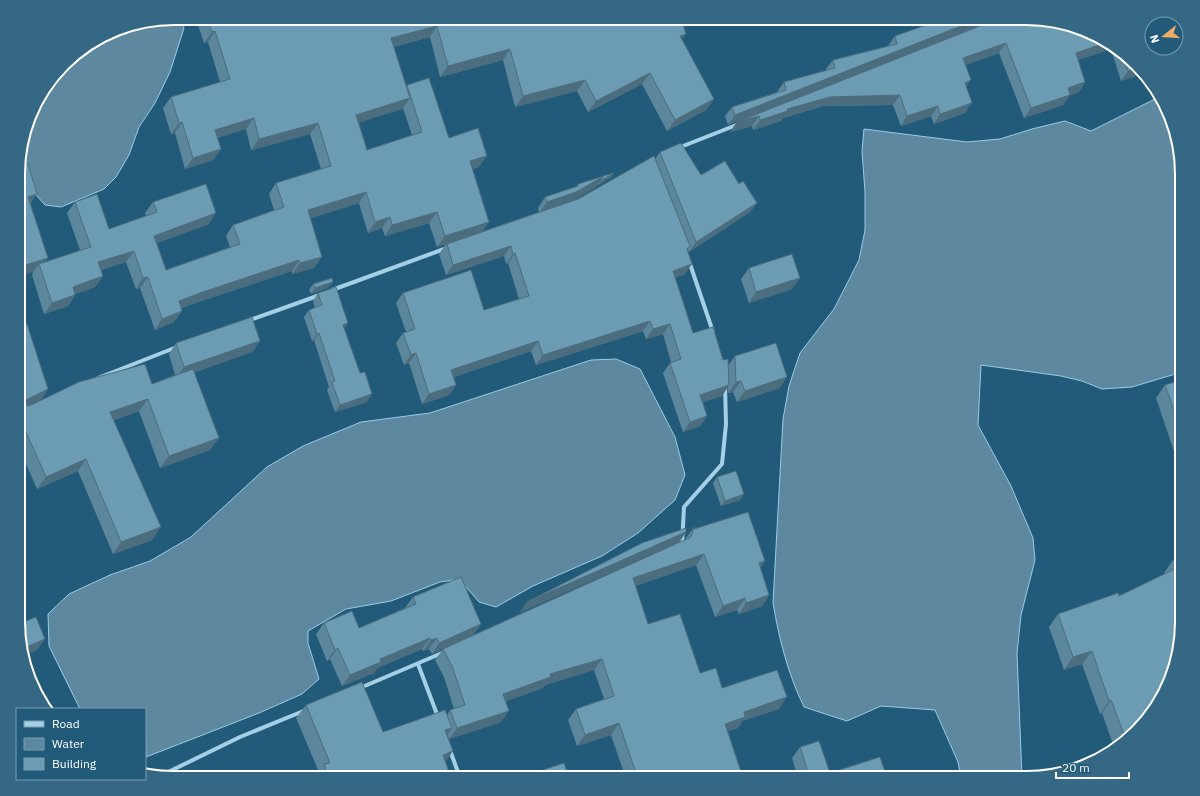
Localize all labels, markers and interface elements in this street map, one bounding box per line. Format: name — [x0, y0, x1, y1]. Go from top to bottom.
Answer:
north arrow — [1144, 16, 1184, 56]
text: N — [1147, 33, 1162, 45]
legend — [16, 708, 146, 780]
text: Road — [52, 716, 80, 731]
text: Water — [52, 736, 85, 751]
scale bar — [1056, 754, 1129, 780]
text: Building — [52, 756, 97, 771]
text: 20 m — [1062, 760, 1090, 775]

